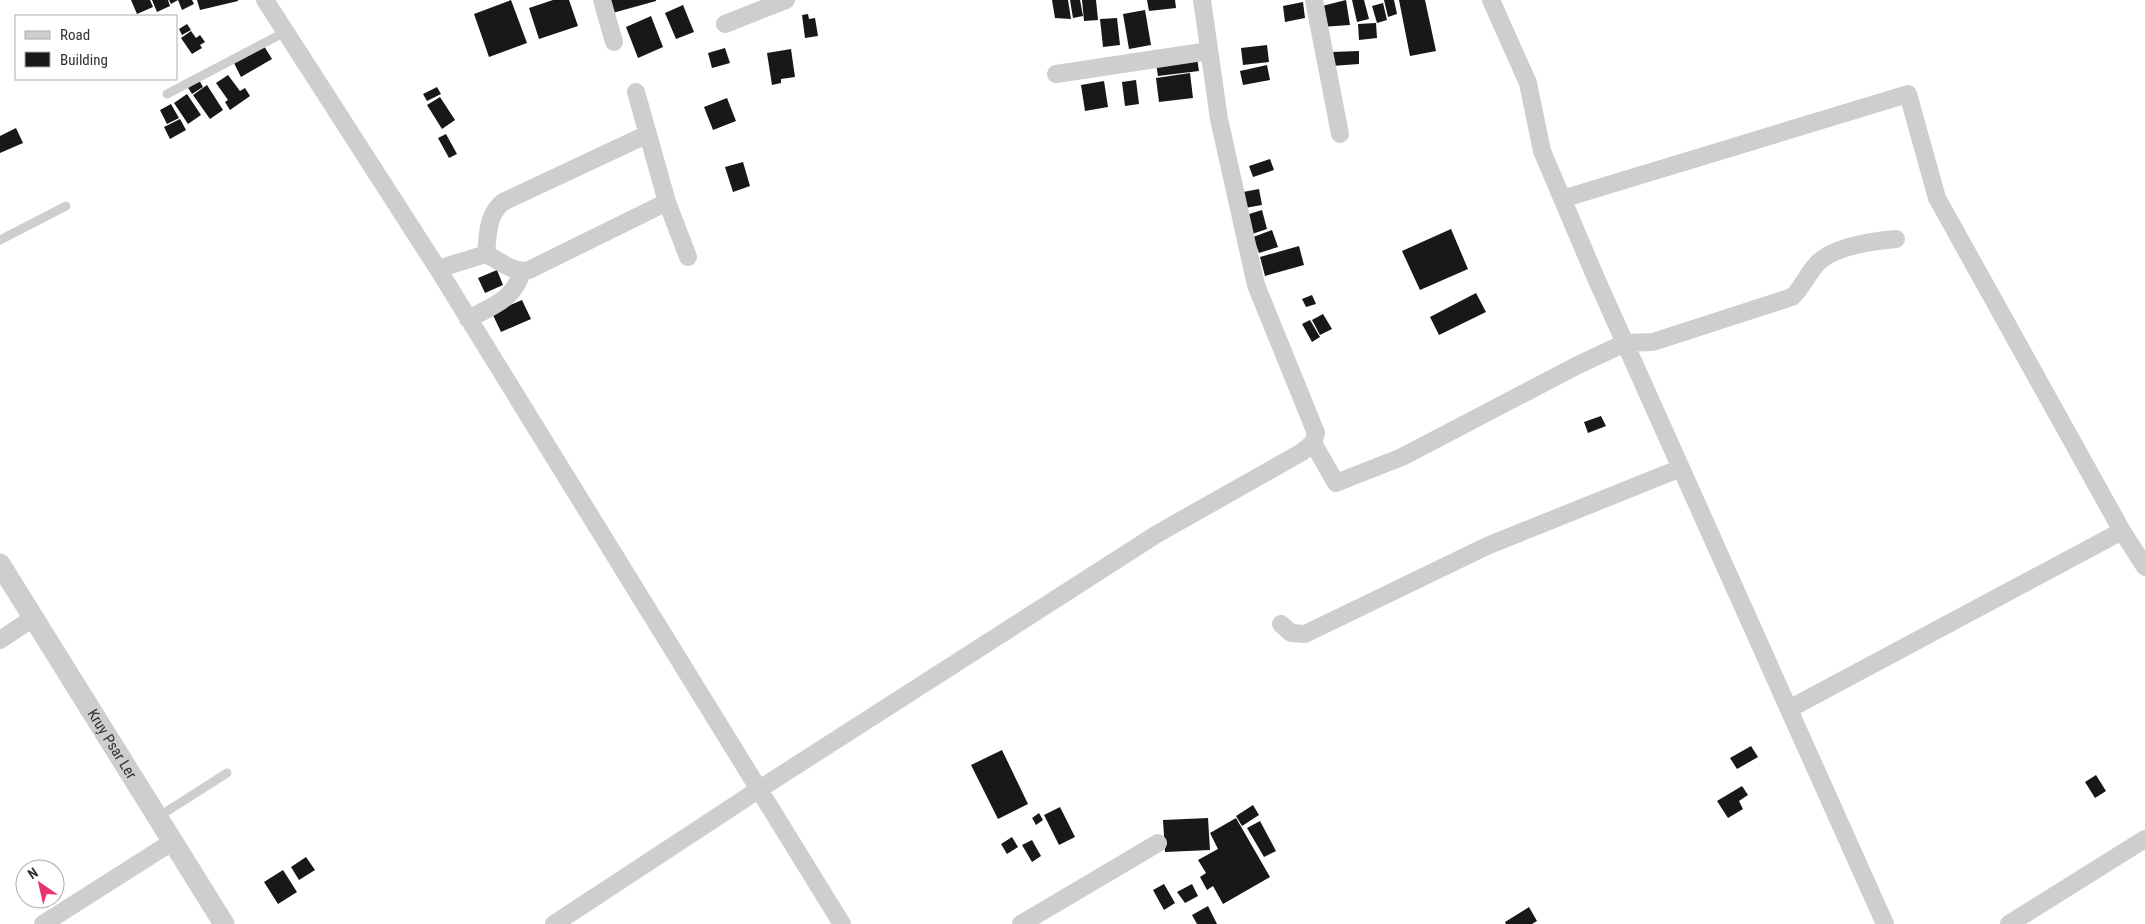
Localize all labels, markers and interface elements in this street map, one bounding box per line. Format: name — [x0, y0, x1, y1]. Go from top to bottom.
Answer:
legend — [15, 15, 178, 80]
text: Road — [60, 26, 90, 44]
text: Building — [60, 51, 108, 69]
street label: Kruy Psar Ler — [84, 706, 141, 783]
north arrow — [15, 859, 65, 909]
text: N — [25, 864, 41, 882]

